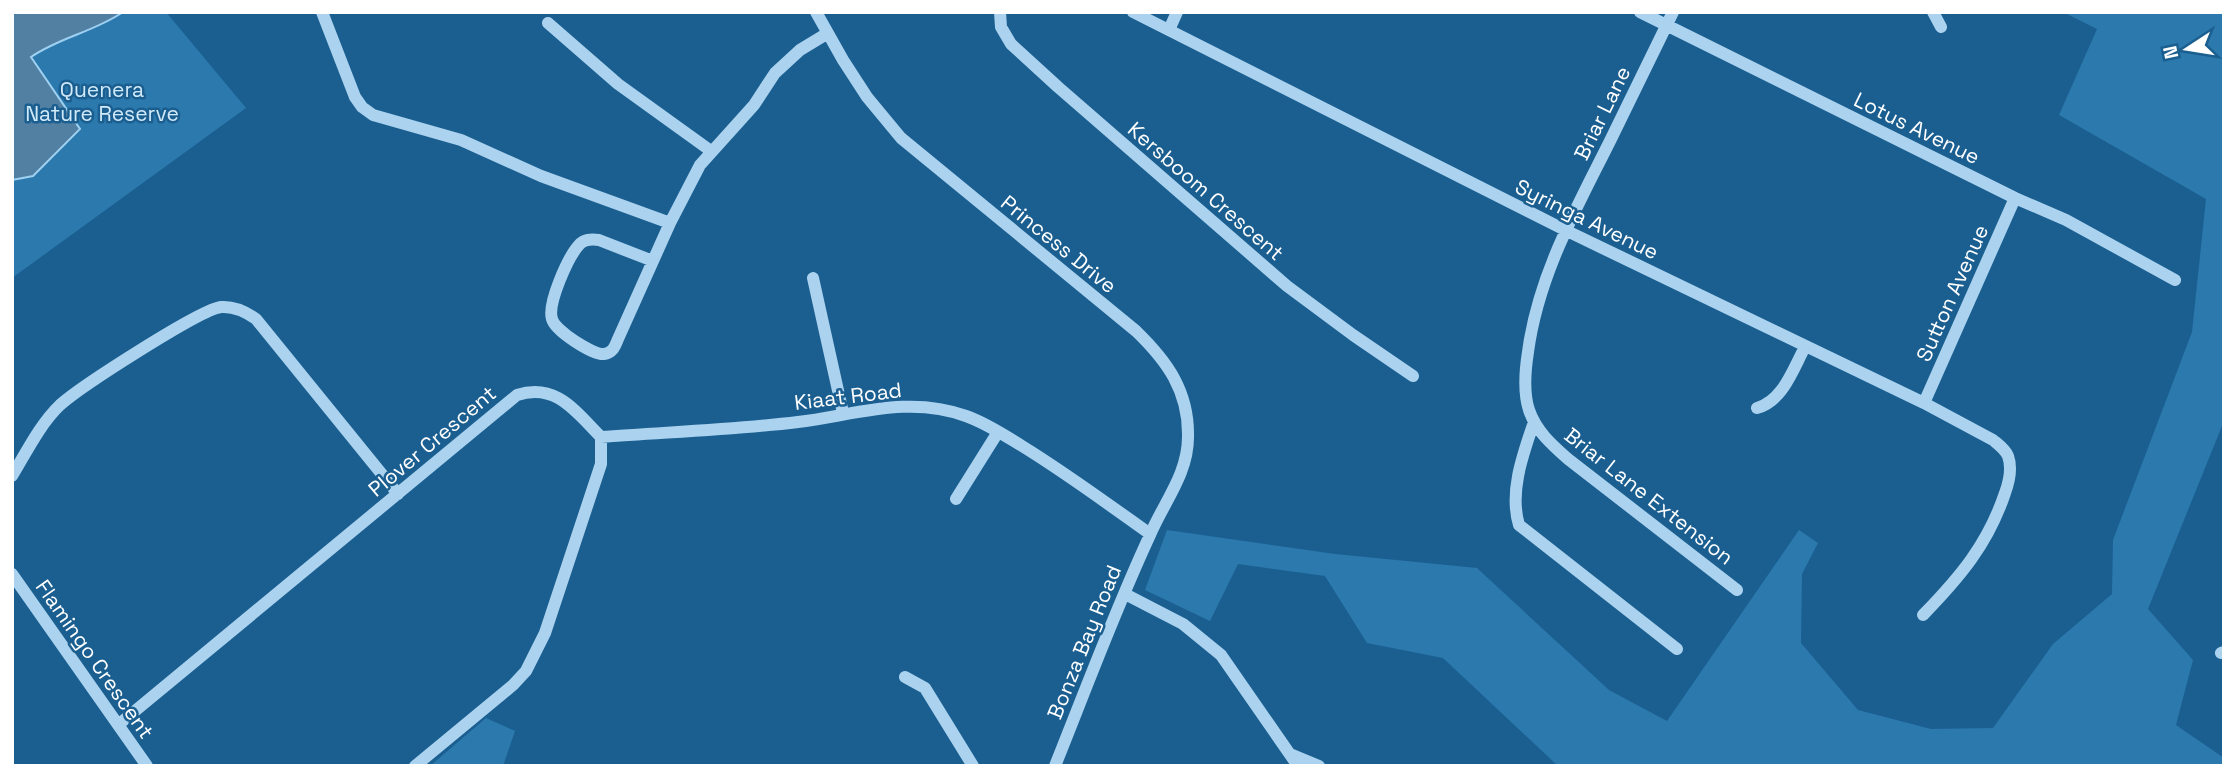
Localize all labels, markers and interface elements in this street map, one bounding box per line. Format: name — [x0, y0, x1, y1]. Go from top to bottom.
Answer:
north arrow — [2152, 14, 2222, 84]
text: N — [2157, 44, 2184, 61]
street label: Briar Lane — [1568, 62, 1636, 164]
park label: Quenera Nature Reserve — [25, 76, 179, 127]
street label: Lotus Avenue — [1850, 86, 1984, 170]
street label: Kersboom Crescent — [1122, 116, 1290, 266]
street label: Syringa Avenue — [1511, 173, 1663, 265]
street label: Princess Drive — [996, 189, 1122, 299]
street label: Sutton Avenue — [1910, 220, 1994, 366]
street label: Kiaat Road — [793, 376, 903, 416]
street label: Plover Crescent — [363, 380, 501, 502]
street label: Briar Lane Extension — [1559, 421, 1739, 571]
street label: Bonza Bay Road — [1041, 561, 1127, 723]
street label: Flamingo Crescent — [30, 574, 160, 744]

